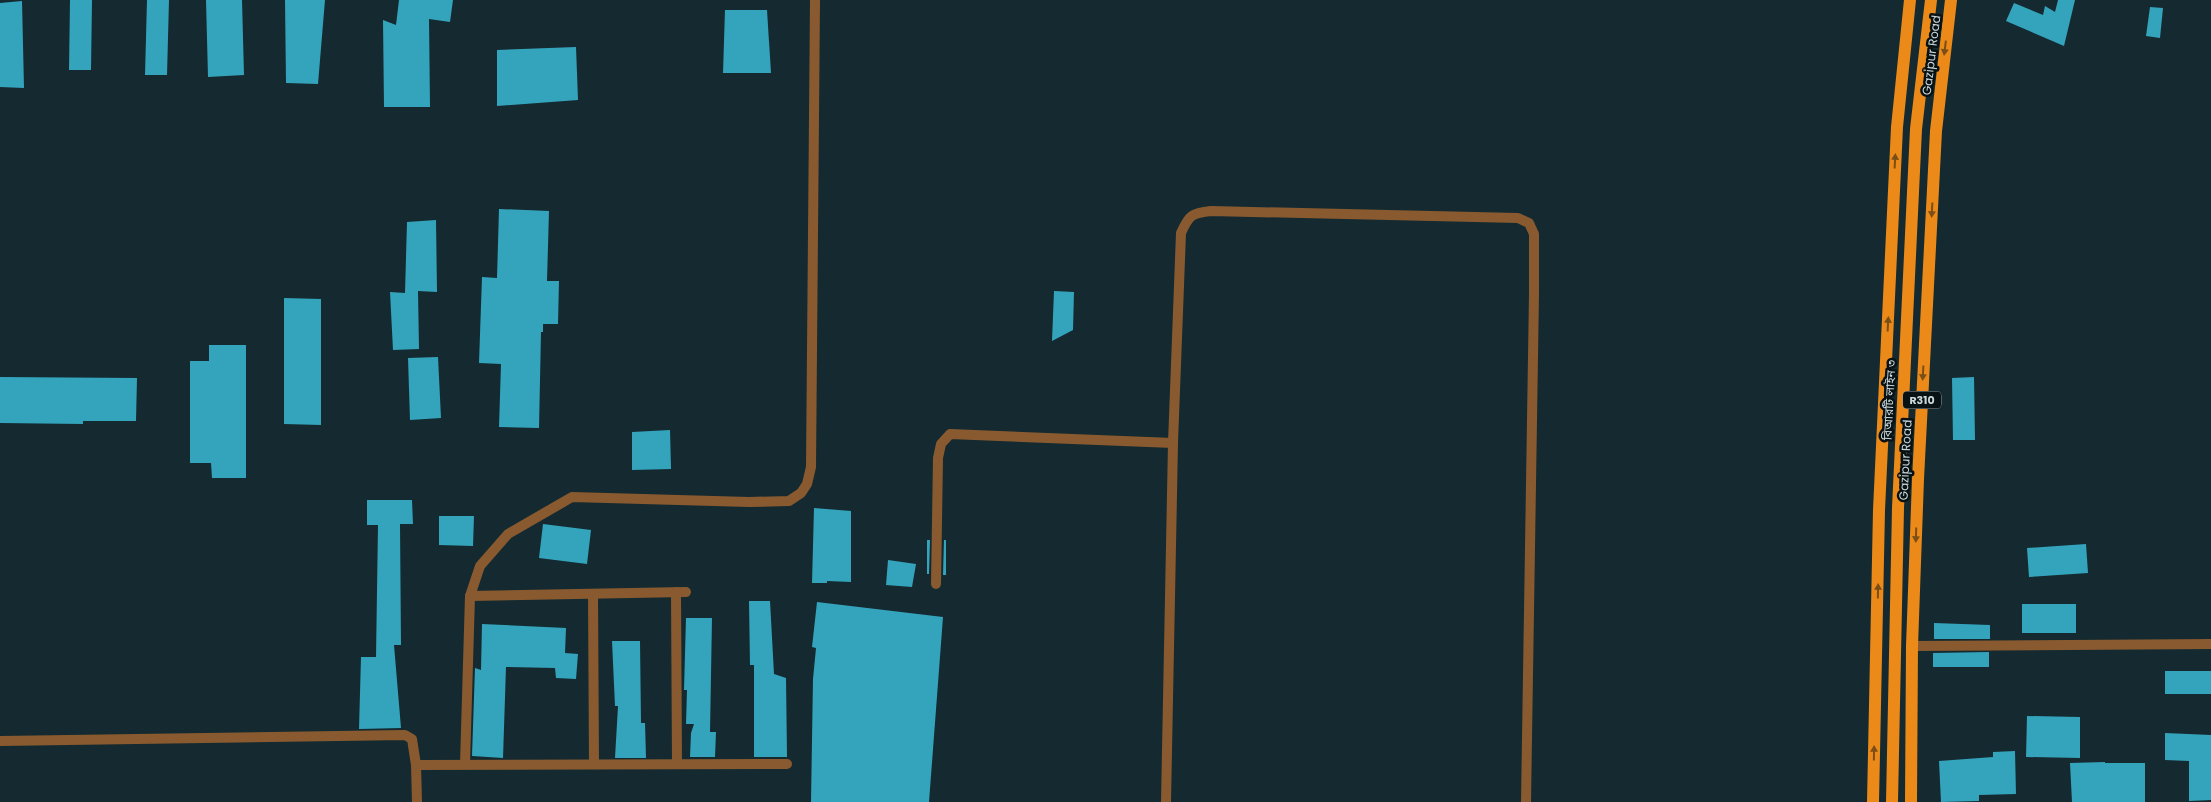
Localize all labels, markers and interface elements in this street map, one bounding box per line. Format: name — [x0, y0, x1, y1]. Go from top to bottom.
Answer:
street label: Gazipur Road — [1918, 14, 1944, 96]
one-way arrow — [1941, 41, 1949, 57]
one-way arrow — [1892, 153, 1900, 169]
one-way arrow — [1927, 203, 1935, 219]
one-way arrow — [1884, 315, 1892, 331]
street label: বিআরটি লাইন ৩ — [1878, 359, 1900, 442]
one-way arrow — [1919, 365, 1927, 381]
road number: R310 — [1903, 392, 1941, 408]
street label: Gazipur Road — [1894, 419, 1916, 501]
one-way arrow — [1911, 527, 1919, 543]
one-way arrow — [1874, 583, 1882, 599]
one-way arrow — [1871, 745, 1879, 761]

